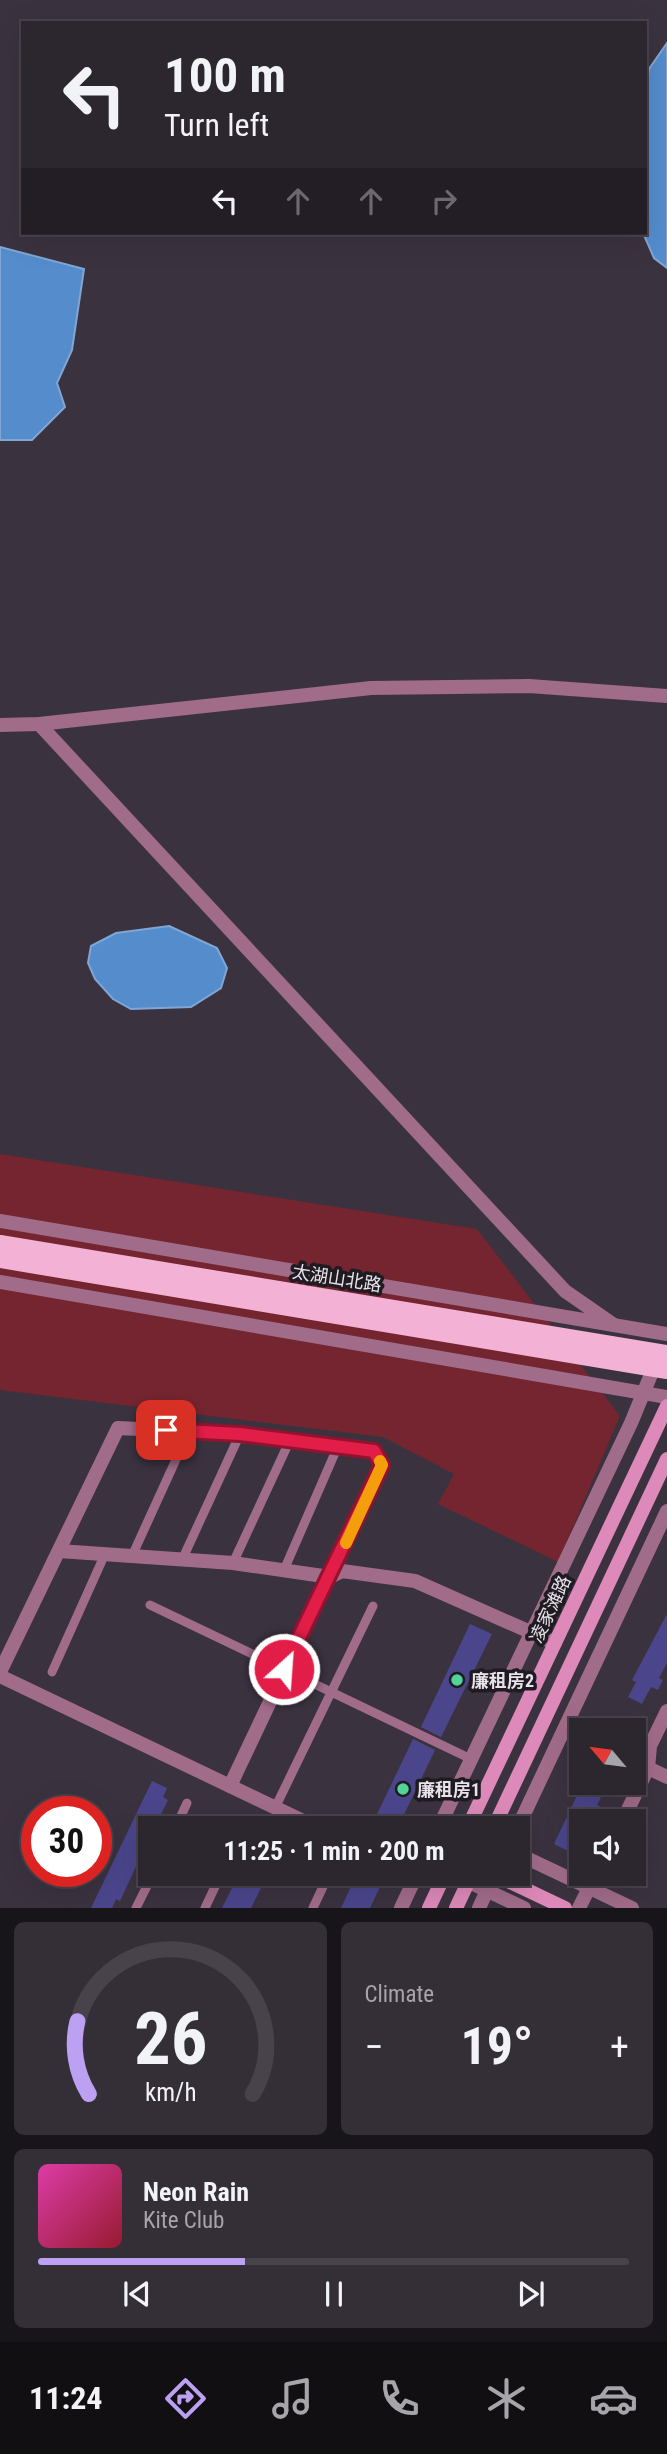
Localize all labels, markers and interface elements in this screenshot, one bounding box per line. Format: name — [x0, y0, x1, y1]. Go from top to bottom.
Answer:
text: 100 m — [164, 47, 286, 104]
icon: left — [49, 49, 140, 140]
text: Turn left — [164, 106, 269, 144]
icon: left — [206, 182, 244, 220]
icon: ahead — [279, 182, 317, 220]
icon: ahead — [352, 182, 390, 220]
icon: right — [425, 182, 463, 220]
street label: 太湖山北路 — [291, 1261, 383, 1295]
pin — [136, 1400, 196, 1460]
icon: arrive — [147, 1411, 185, 1449]
street label: 凌家滩路 — [525, 1572, 575, 1646]
position arrow — [247, 1632, 321, 1706]
place label: 廉租房2 — [471, 1670, 534, 1691]
marker: 廉租房2 — [449, 1672, 465, 1688]
north arrow — [569, 1718, 646, 1796]
map controls — [569, 1718, 646, 1886]
place label: 廉租房1 — [417, 1779, 480, 1800]
marker: 廉租房1 — [395, 1781, 411, 1797]
speed limit sign: 30 — [21, 1796, 112, 1887]
button: sound — [569, 1809, 646, 1886]
text: 11:25 · 1 min · 200 m — [224, 1836, 444, 1866]
text: Climate — [365, 1981, 434, 2008]
text: 26 — [133, 1997, 207, 2083]
text: 19° — [460, 2016, 533, 2077]
text: − — [365, 2025, 384, 2069]
text: + — [610, 2025, 629, 2069]
text: km/h — [145, 2078, 196, 2107]
text: Neon Rain — [143, 2177, 249, 2207]
text: Kite Club — [143, 2207, 224, 2234]
icon: previous — [118, 2275, 156, 2313]
icon: pause — [315, 2275, 353, 2313]
icon: next — [512, 2275, 550, 2313]
icon: directions — [161, 2374, 210, 2423]
icon: music — [268, 2374, 317, 2423]
icon: phone — [375, 2374, 424, 2423]
icon: climate — [482, 2374, 531, 2423]
icon: car — [589, 2374, 638, 2423]
text: 11:24 — [29, 2379, 102, 2417]

